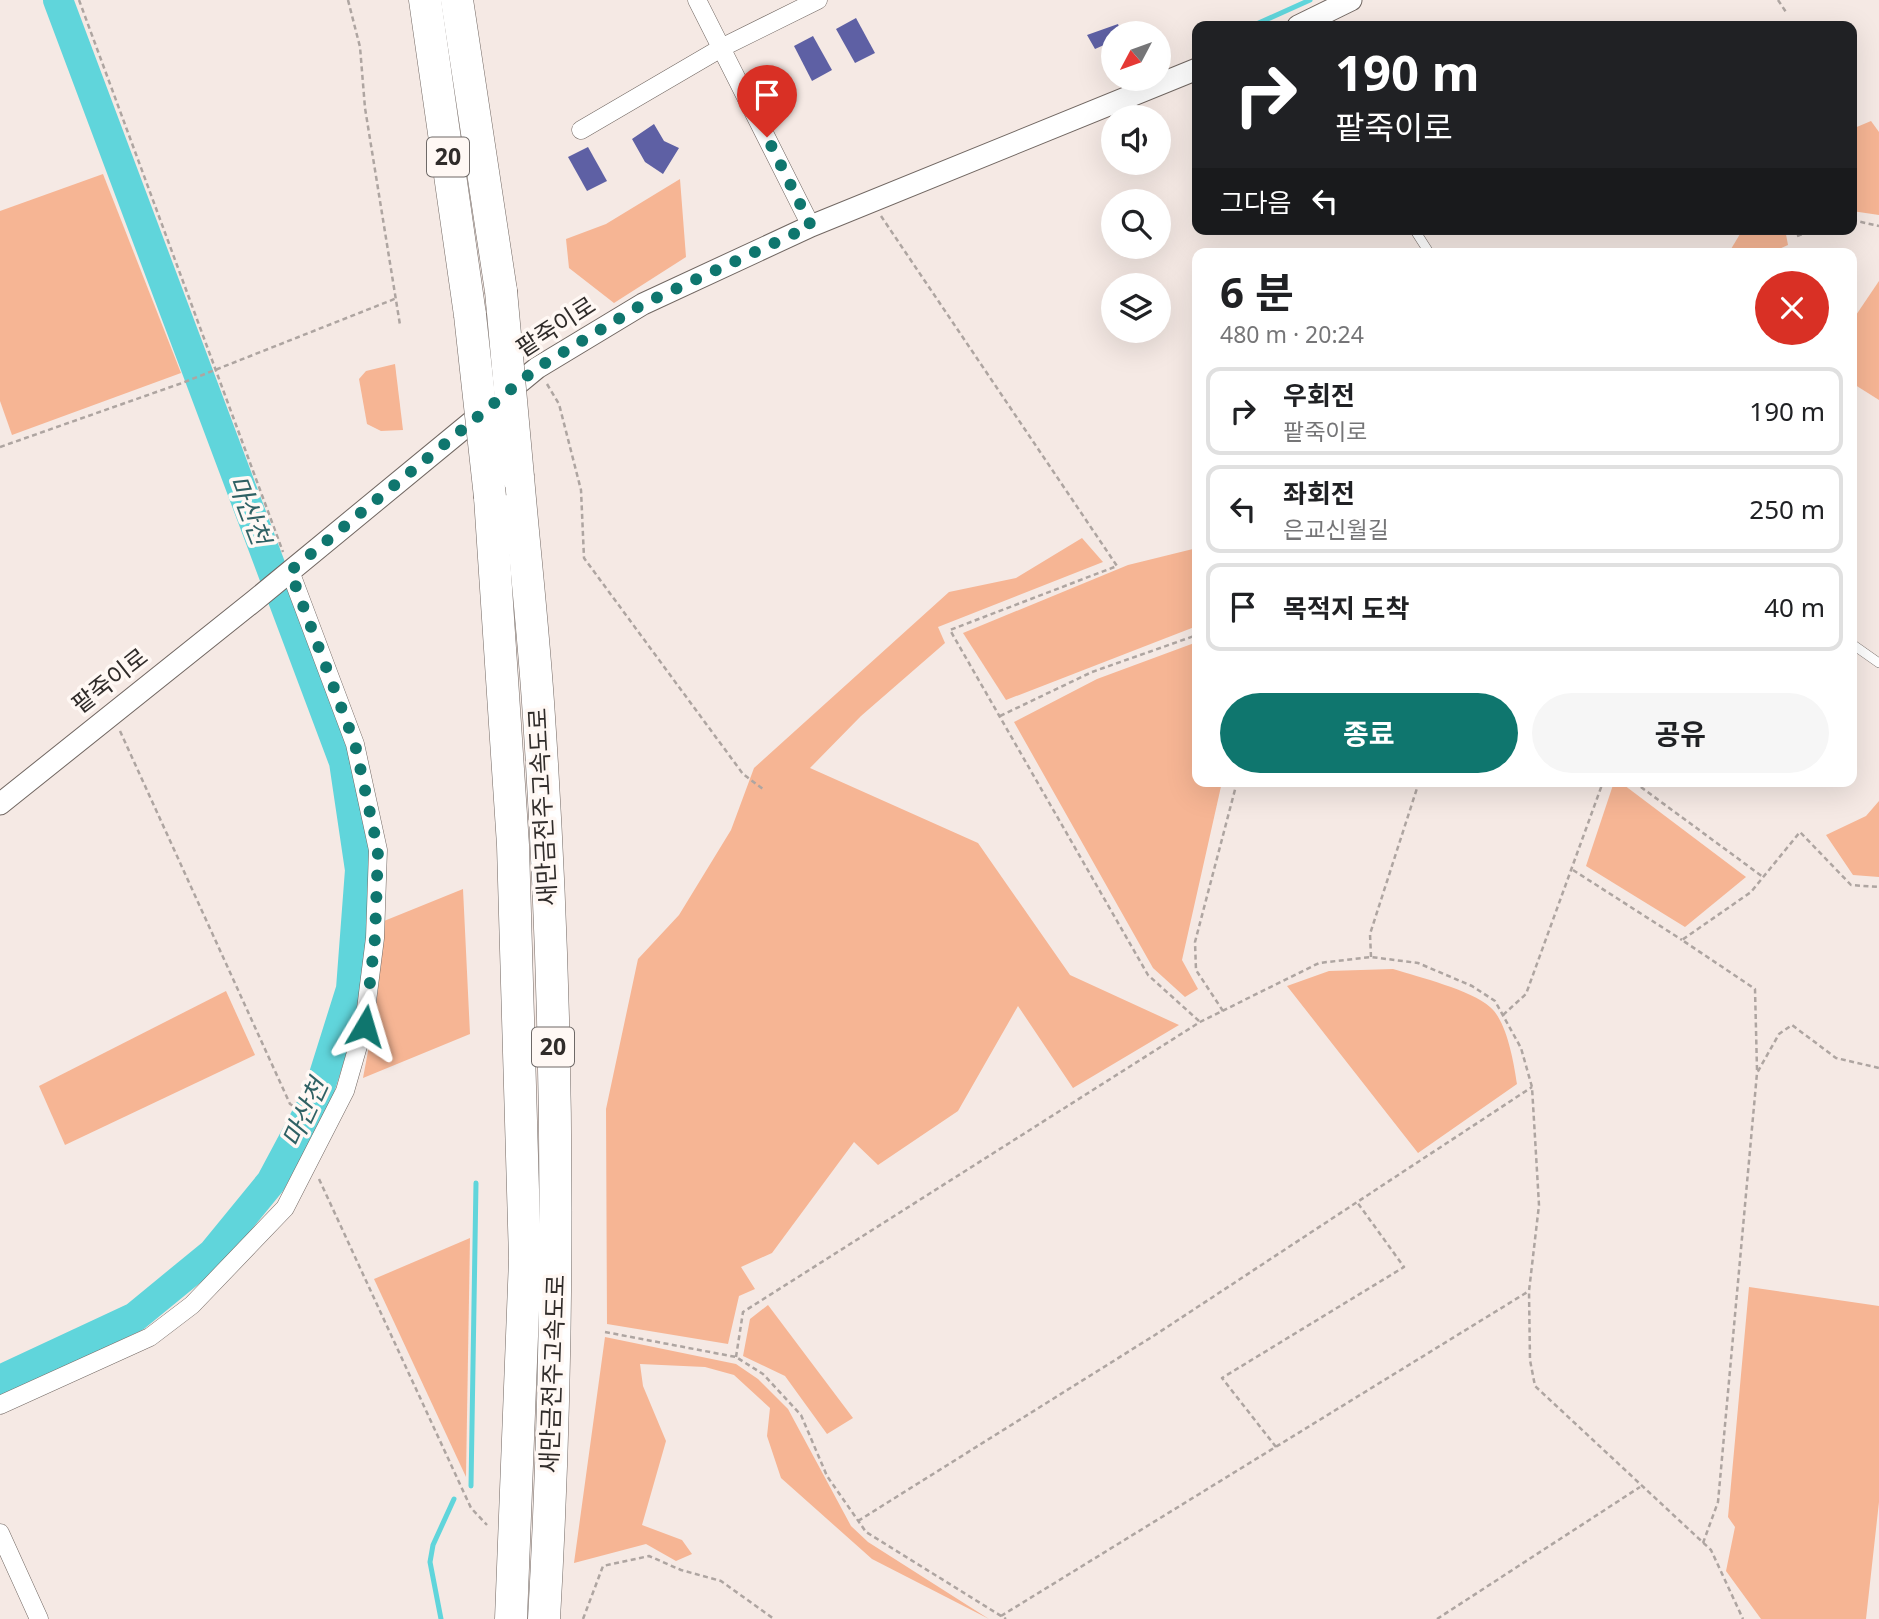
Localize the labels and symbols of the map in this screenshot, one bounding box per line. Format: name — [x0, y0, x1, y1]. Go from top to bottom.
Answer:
north arrow — [1101, 21, 1171, 91]
pin — [737, 65, 797, 137]
road number: 20 — [427, 138, 469, 176]
street label: 팥죽이로 — [509, 288, 601, 364]
water label: 마산천 — [220, 470, 281, 552]
street label: 팥죽이로 — [64, 640, 154, 720]
street label: 새만금전주고속도로 — [520, 707, 563, 907]
position arrow — [328, 989, 402, 1063]
road number: 20 — [532, 1028, 574, 1066]
water label: 마산천 — [273, 1070, 337, 1153]
street label: 새만금전주고속도로 — [532, 1274, 571, 1474]

